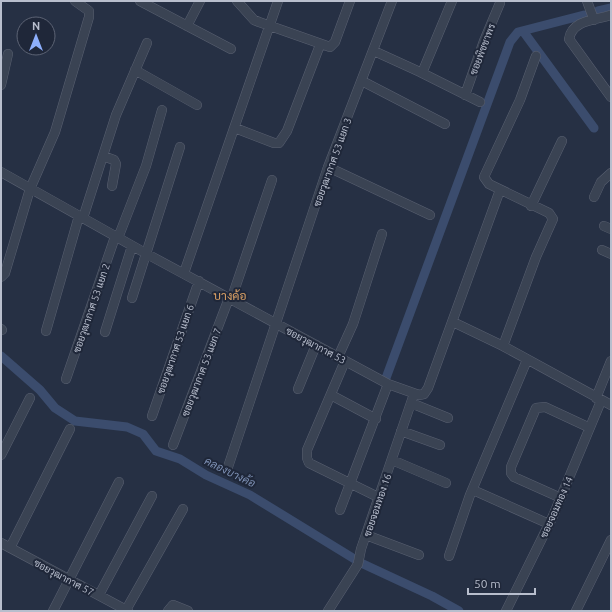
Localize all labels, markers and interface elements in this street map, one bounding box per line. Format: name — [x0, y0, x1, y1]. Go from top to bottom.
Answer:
north arrow — [16, 16, 56, 56]
text: N — [32, 20, 40, 32]
street label: ซอยพิชชาพร — [468, 22, 497, 76]
street label: ซอยวุฒากาศ 53 แยก 3 — [311, 116, 356, 209]
street label: ซอยวุฒากาศ 53 แยก 2 — [71, 262, 114, 355]
district label: บางค้อ — [213, 289, 247, 302]
street label: ซอยวุฒากาศ 53 แยก 6 — [155, 303, 198, 396]
street label: ซอยวุฒากาศ 53 — [283, 325, 348, 368]
street label: ซอยวุฒากาศ 53 แยก 7 — [180, 326, 225, 419]
water label: คลองบางค้อ — [203, 454, 258, 489]
street label: ซอยจอมทอง 16 — [362, 472, 394, 538]
street label: ซอยจอมทอง 14 — [538, 475, 575, 540]
street label: ซอยวุฒากาศ 57 — [31, 557, 96, 600]
scale bar — [468, 570, 535, 596]
text: 50 m — [474, 577, 501, 590]

